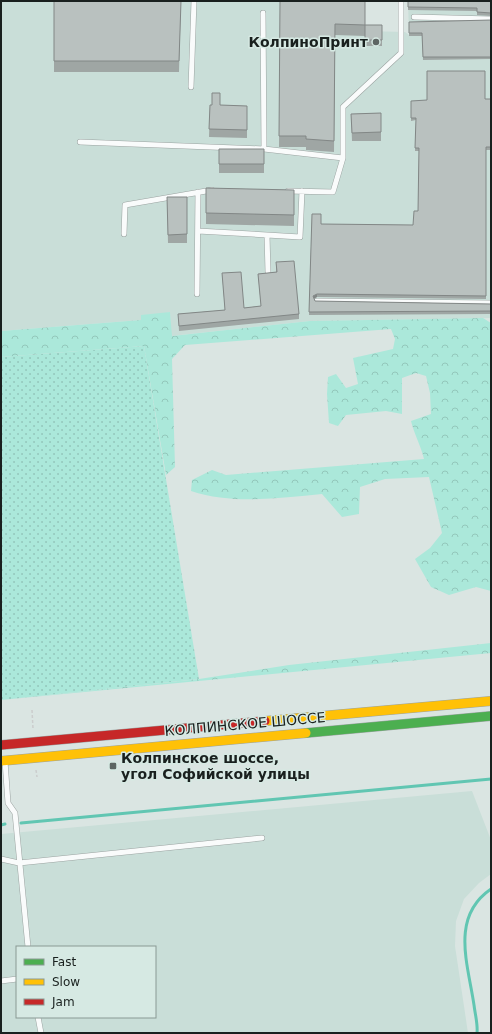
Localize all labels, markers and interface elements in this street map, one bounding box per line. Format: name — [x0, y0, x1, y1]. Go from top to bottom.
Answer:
place label: КолпиноПринт — [249, 34, 369, 50]
marker: КолпиноПринт — [371, 37, 381, 47]
street label: КОЛПИНСКОЕ ШОССЕ — [164, 709, 326, 739]
place label: Колпинское шоссе, угол Софийской улицы — [121, 750, 310, 782]
marker: Колпинское шоссе, угол Софийской улицы — [108, 761, 118, 771]
legend — [16, 946, 156, 1018]
text: Fast — [52, 955, 76, 969]
text: Slow — [52, 975, 80, 989]
text: Jam — [51, 995, 75, 1009]

